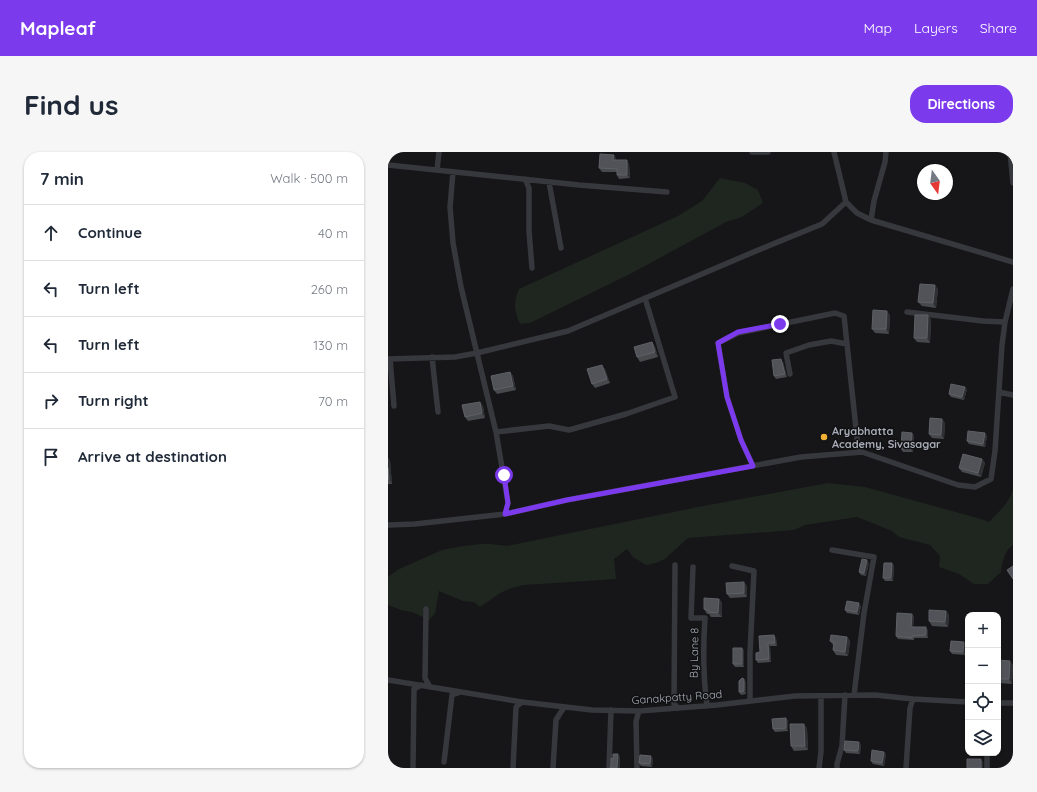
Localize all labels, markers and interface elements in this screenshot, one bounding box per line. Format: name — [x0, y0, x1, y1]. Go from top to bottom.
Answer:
text: Mapleaf — [20, 16, 96, 40]
text: Map — [863, 19, 892, 37]
text: Layers — [914, 19, 958, 37]
text: Share — [980, 19, 1017, 37]
button: Directions — [910, 85, 1013, 123]
text: Find us — [24, 87, 118, 122]
north arrow — [917, 164, 953, 200]
text: 7 min — [40, 168, 84, 189]
text: Walk · 500 m — [270, 170, 348, 186]
icon: ahead — [40, 222, 62, 244]
text: Continue — [78, 223, 142, 242]
text: 40 m — [318, 225, 348, 241]
icon: left — [40, 278, 62, 300]
text: Turn left — [78, 279, 140, 298]
text: 260 m — [311, 281, 348, 297]
route end — [771, 315, 789, 333]
icon: left — [40, 334, 62, 356]
text: Turn left — [78, 335, 140, 354]
text: 130 m — [313, 337, 348, 353]
icon: right — [40, 390, 62, 412]
text: Turn right — [78, 391, 149, 410]
text: 70 m — [318, 393, 348, 409]
place label: Aryabhatta Academy, Sivasagar — [832, 424, 941, 451]
marker: Aryabhatta Academy, Sivasagar — [819, 432, 829, 442]
icon: arrive — [40, 446, 62, 468]
text: Arrive at destination — [78, 447, 227, 466]
route start — [495, 466, 513, 484]
map controls — [965, 612, 1001, 756]
button: + — [965, 612, 1001, 648]
street label: By Lane 8 — [687, 628, 701, 678]
button: − — [965, 648, 1001, 684]
button: locate — [965, 684, 1001, 720]
street label: Ganakpatty Road — [631, 687, 723, 707]
button: layers — [965, 720, 1001, 756]

